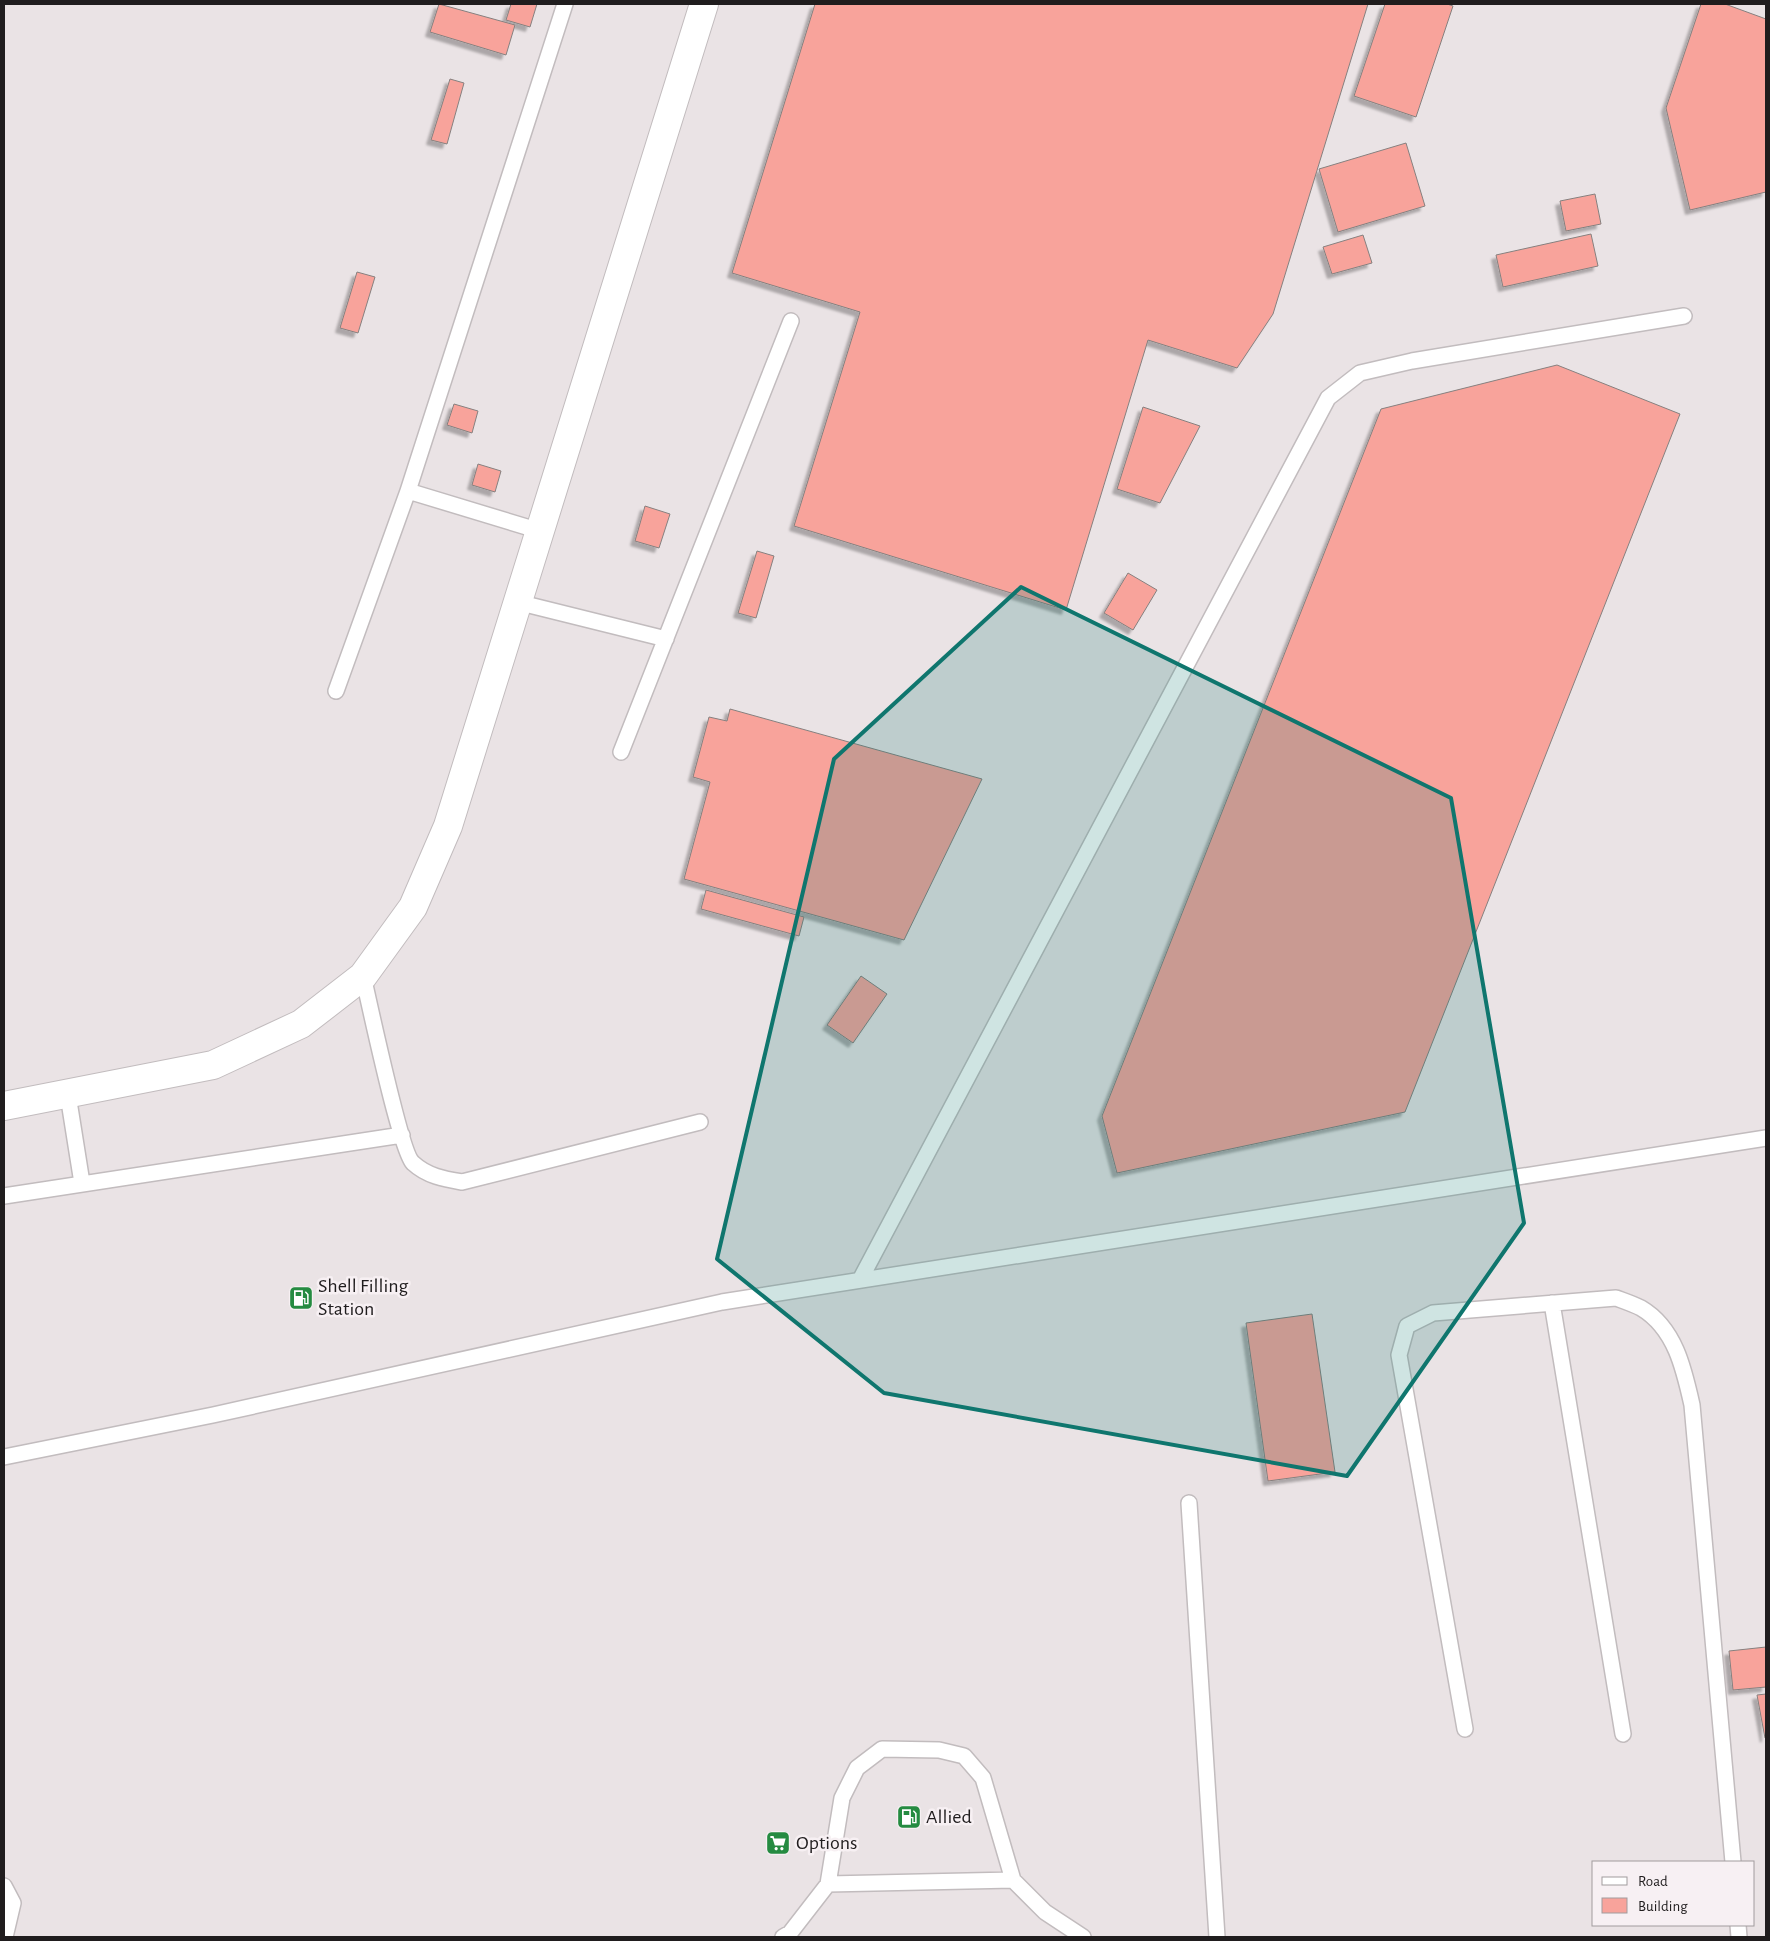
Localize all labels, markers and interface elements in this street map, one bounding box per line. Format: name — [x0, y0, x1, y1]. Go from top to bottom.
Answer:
place label: Shell Filling Station — [318, 1276, 409, 1319]
fuel station icon: Shell Filling Station — [288, 1285, 314, 1311]
fuel station icon: Allied — [896, 1804, 922, 1830]
place label: Allied — [926, 1807, 972, 1827]
supermarket icon: Options — [765, 1830, 791, 1856]
place label: Options — [796, 1833, 857, 1853]
legend — [1592, 1861, 1755, 1926]
text: Road — [1638, 1874, 1668, 1889]
text: Building — [1638, 1899, 1688, 1914]

